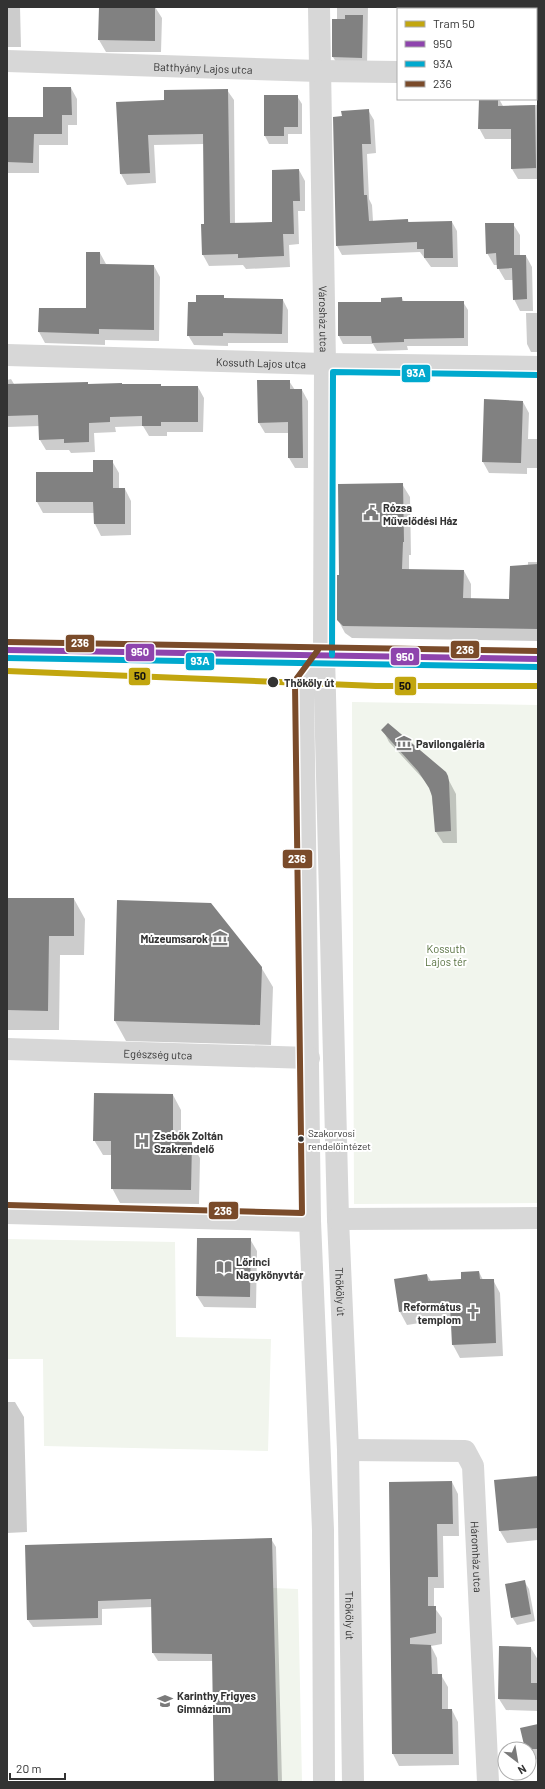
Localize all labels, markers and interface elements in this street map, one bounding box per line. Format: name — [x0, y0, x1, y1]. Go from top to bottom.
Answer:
legend — [397, 8, 537, 100]
text: Tram 50 — [433, 16, 475, 30]
text: 950 — [433, 36, 452, 50]
text: 93A — [433, 56, 453, 70]
street label: Batthyány Lajos utca — [153, 59, 253, 75]
text: 236 — [433, 76, 452, 90]
street label: Városház utca — [317, 286, 331, 352]
street label: Kossuth Lajos utca — [216, 354, 306, 370]
line badge: 93A — [401, 364, 431, 383]
text: 93A — [406, 366, 426, 379]
place label: Rózsa Művelődési Ház — [383, 501, 457, 527]
public building icon: Rózsa Művelődési Ház — [362, 504, 380, 522]
line badge: 236 — [65, 634, 95, 653]
text: 236 — [71, 636, 89, 649]
line badge: 236 — [450, 640, 480, 659]
line badge: 950 — [125, 643, 155, 662]
text: 236 — [456, 643, 474, 656]
text: 950 — [131, 645, 149, 658]
line badge: 950 — [390, 647, 420, 666]
text: 950 — [396, 650, 414, 663]
line badge: 93A — [185, 652, 215, 671]
text: 93A — [190, 654, 210, 667]
line badge: 50 — [128, 667, 151, 686]
text: 50 — [134, 669, 146, 682]
marker: Thököly út — [266, 675, 280, 689]
place label: Thököly út — [284, 676, 334, 689]
line badge: 50 — [394, 676, 417, 696]
text: 50 — [399, 679, 411, 692]
museum icon: Pavilongaléria — [395, 734, 413, 752]
place label: Pavilongaléria — [416, 737, 485, 750]
line badge: 236 — [282, 849, 313, 869]
text: 236 — [288, 852, 306, 865]
museum icon: Múzeumsarok — [211, 929, 229, 947]
place label: Múzeumsarok — [140, 932, 208, 945]
park label: Kossuth Lajos tér — [425, 942, 467, 968]
street label: Egészség utca — [123, 1046, 193, 1061]
place label: Szakorvosi rendelőintézet — [308, 1127, 371, 1152]
place label: Zsebők Zoltán Szakrendelő — [154, 1129, 223, 1155]
hospital icon: Zsebők Zoltán Szakrendelő — [133, 1132, 151, 1150]
marker: Szakorvosi rendelőintézet — [296, 1134, 306, 1144]
line badge: 236 — [208, 1201, 239, 1220]
text: 236 — [214, 1204, 232, 1217]
place label: Lőrinci Nagykönyvtár — [236, 1255, 304, 1281]
library icon: Lőrinci Nagykönyvtár — [215, 1258, 233, 1276]
street label: Thököly út — [334, 1267, 349, 1316]
place label: Református templom — [404, 1300, 461, 1326]
church icon: Református templom — [464, 1303, 482, 1321]
street label: Háromház utca — [469, 1521, 486, 1593]
street label: Thököly út — [344, 1591, 357, 1640]
place label: Karinthy Frigyes Gimnázium — [177, 1689, 257, 1715]
school or university icon: Karinthy Frigyes Gimnázium — [156, 1692, 174, 1710]
north arrow — [497, 1741, 537, 1781]
scale bar — [10, 1755, 65, 1781]
text: 20 m — [16, 1761, 42, 1775]
text: N — [516, 1763, 529, 1777]

